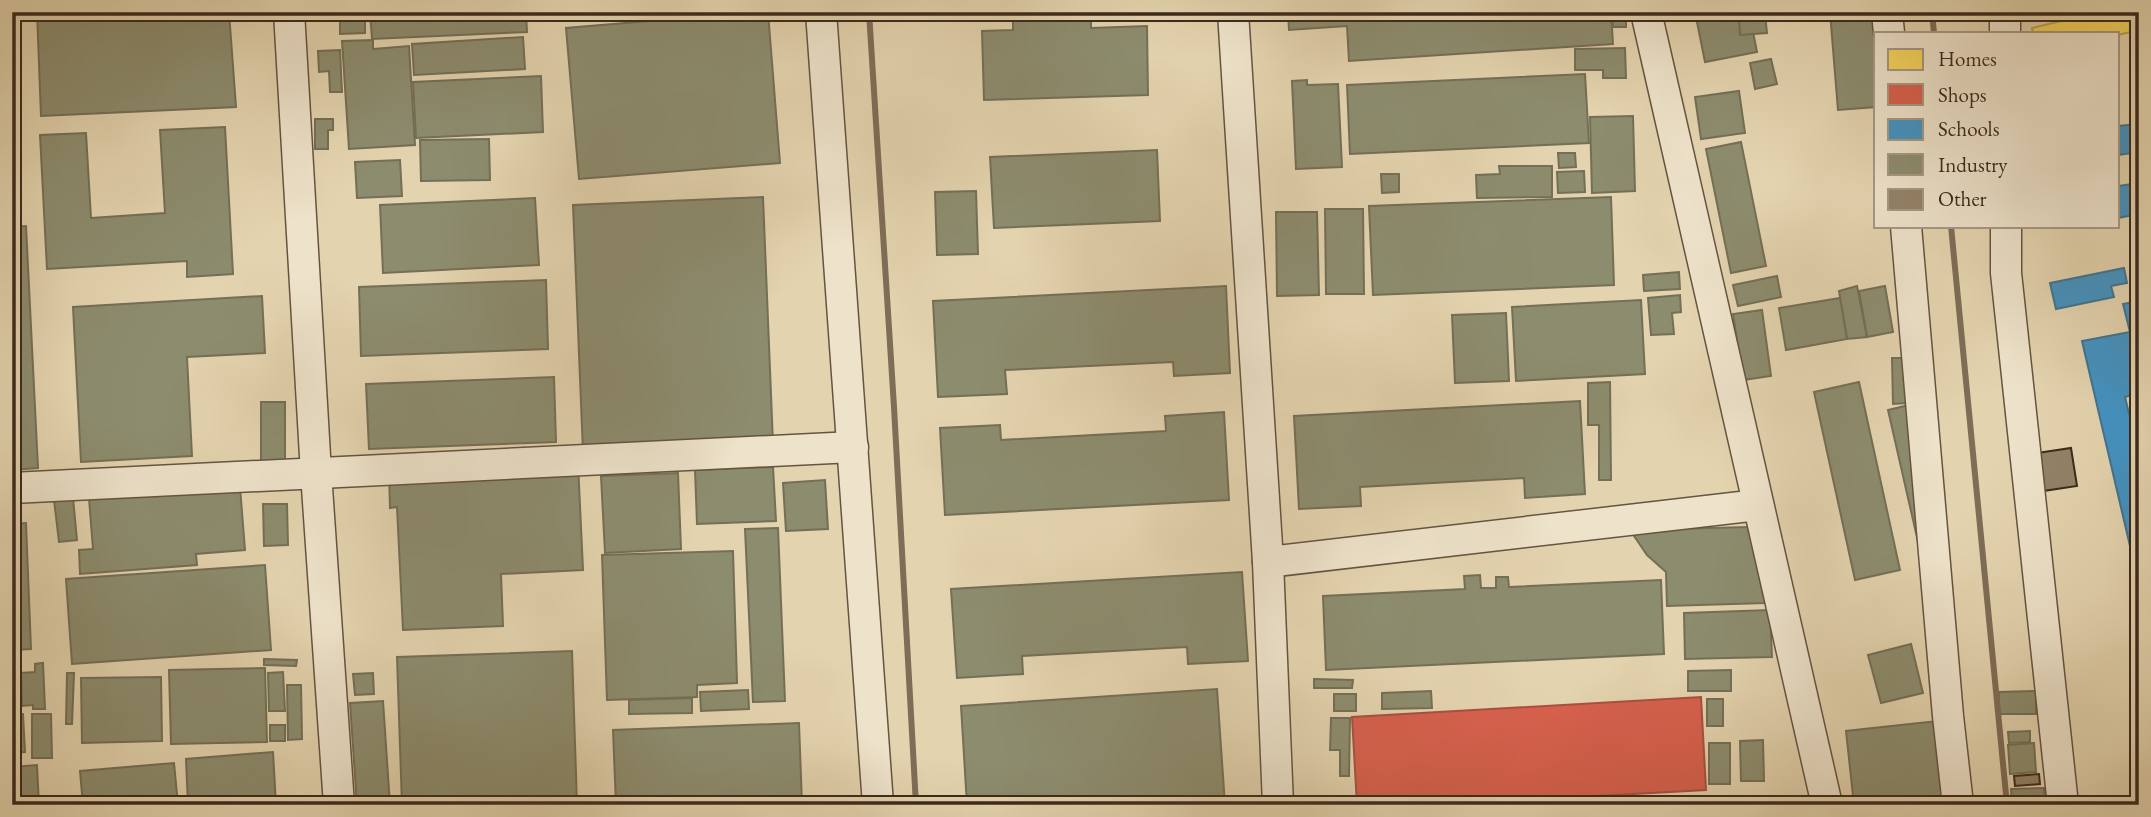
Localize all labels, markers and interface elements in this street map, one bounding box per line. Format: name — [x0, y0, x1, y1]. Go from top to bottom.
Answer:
legend — [1874, 32, 2120, 228]
text: Homes — [1938, 45, 1997, 72]
text: Shops — [1938, 81, 1987, 108]
text: Schools — [1938, 115, 2000, 142]
text: Industry — [1938, 151, 2008, 178]
text: Other — [1938, 185, 1987, 212]

